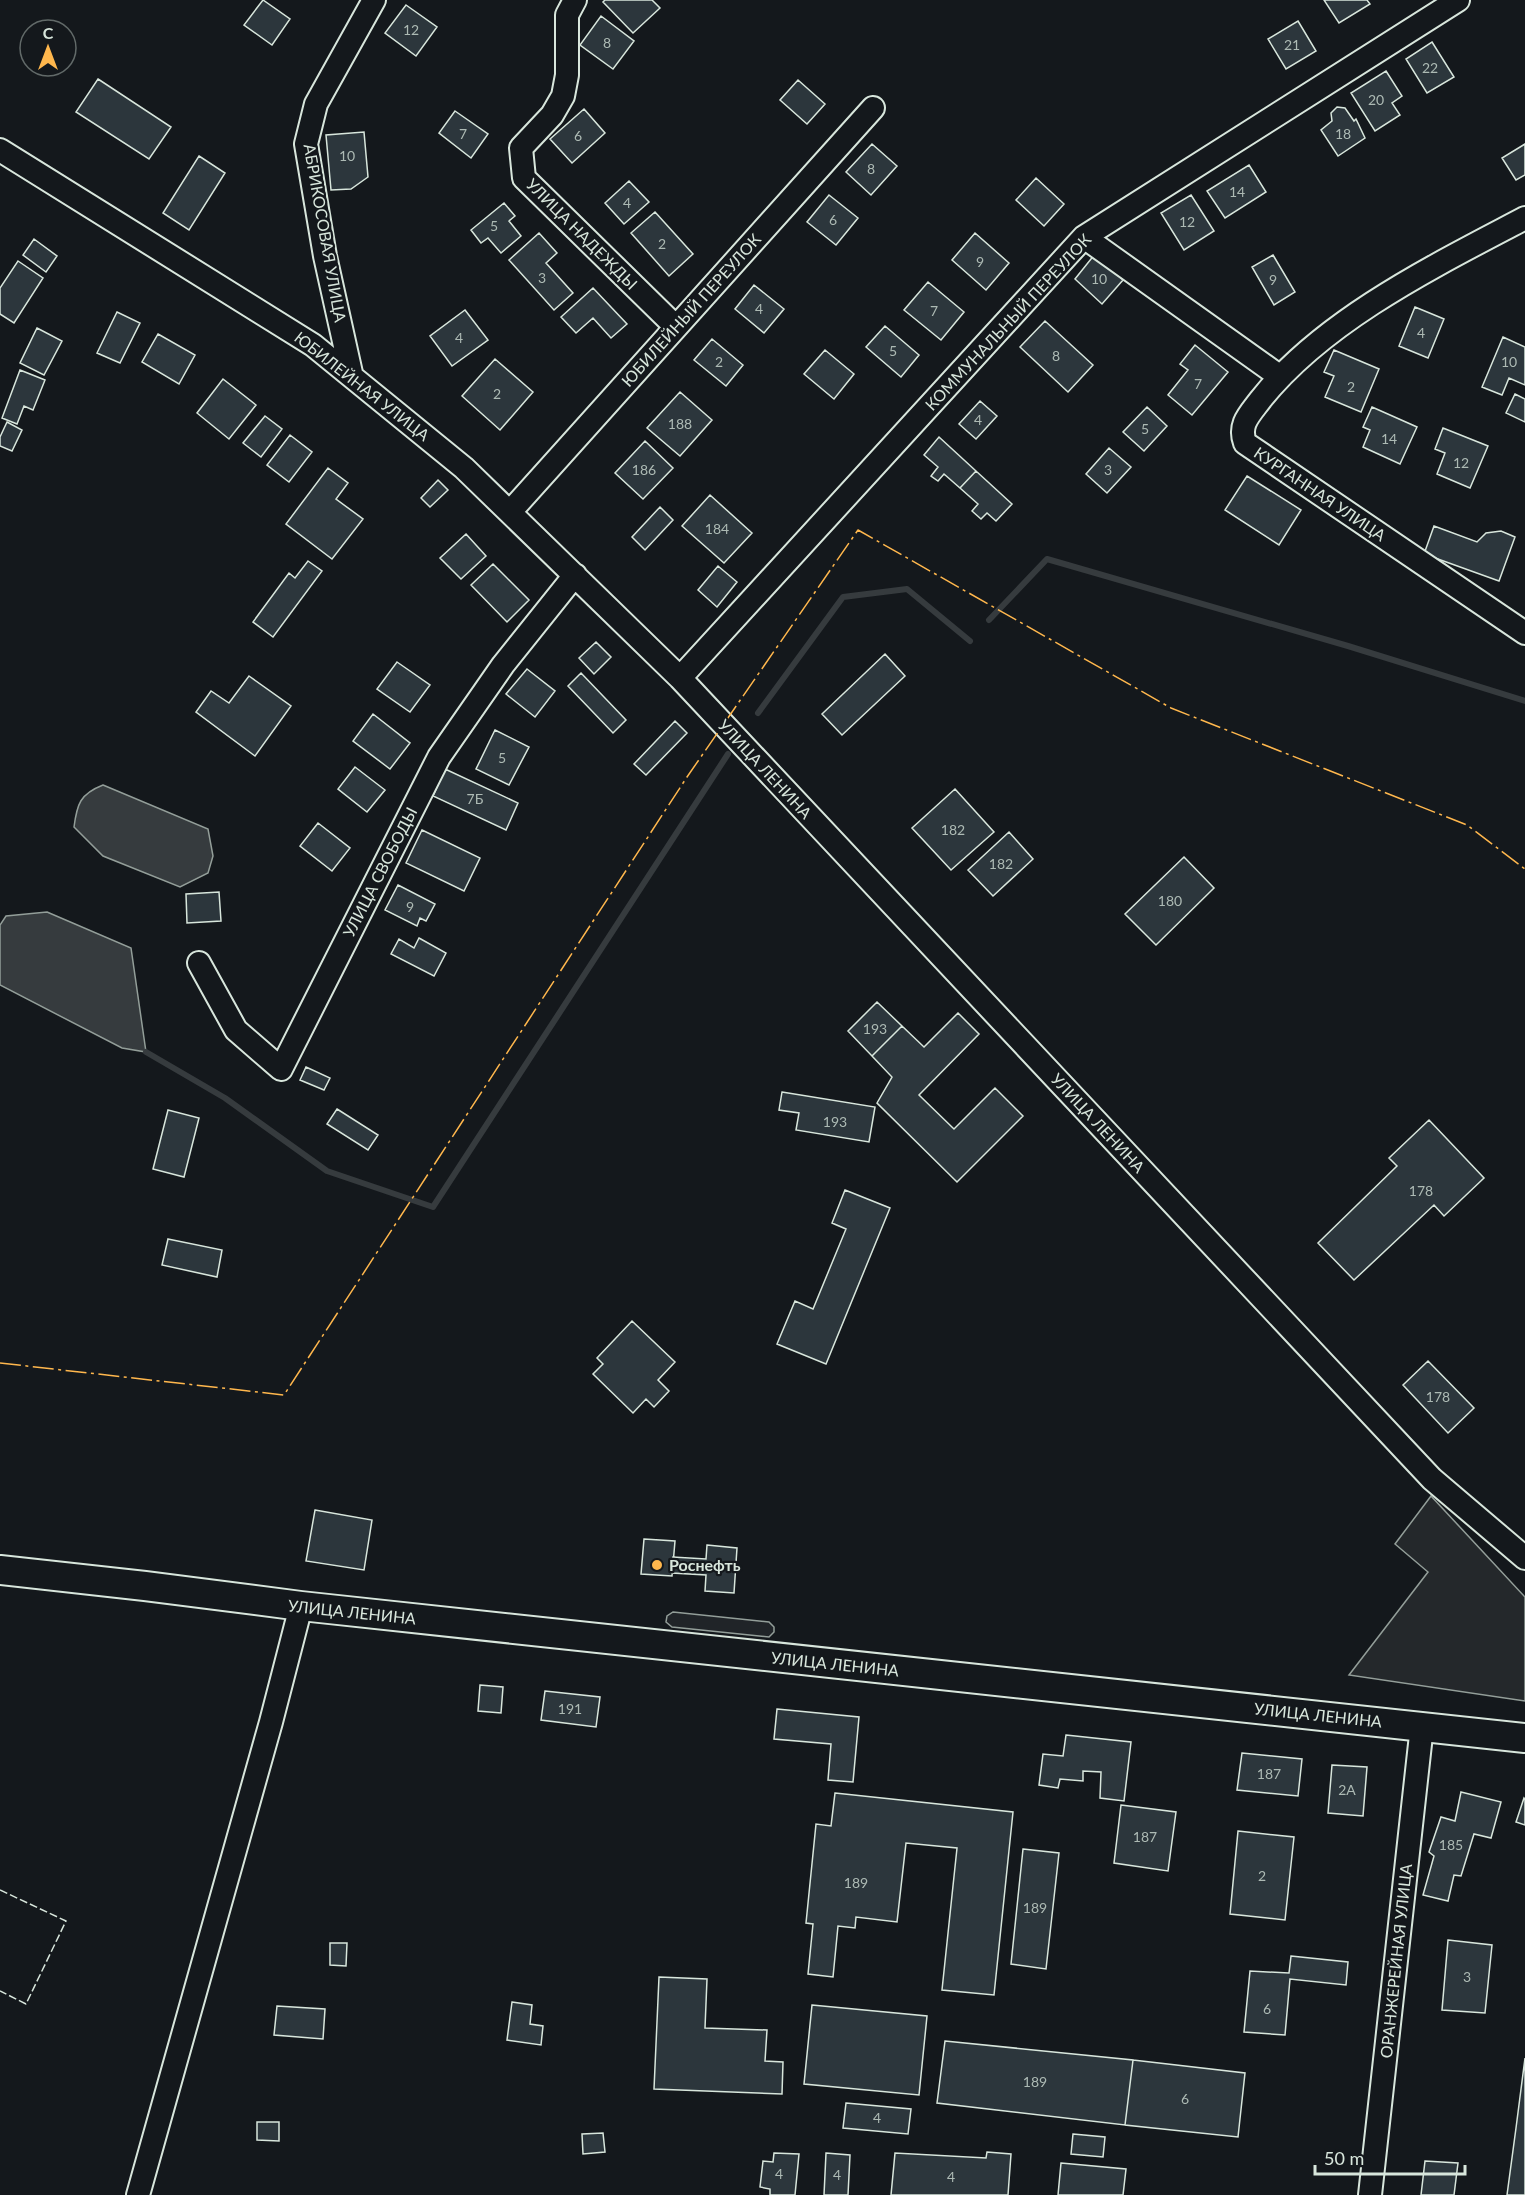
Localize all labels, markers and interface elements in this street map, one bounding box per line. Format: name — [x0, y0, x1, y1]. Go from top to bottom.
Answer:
north arrow — [18, 18, 78, 78]
house number: 12 — [403, 21, 419, 38]
text: С — [43, 23, 54, 42]
house number: 8 — [603, 34, 611, 51]
house number: 21 — [1284, 36, 1300, 53]
house number: 22 — [1422, 59, 1438, 76]
house number: 20 — [1368, 91, 1384, 108]
house number: 7 — [459, 125, 467, 142]
house number: 18 — [1335, 125, 1351, 142]
house number: 6 — [574, 127, 582, 144]
street label: АБРИКОСОВАЯ УЛИЦА — [300, 142, 351, 324]
house number: 10 — [339, 147, 355, 164]
house number: 8 — [867, 160, 875, 177]
street label: УЛИЦА НАДЕЖДЫ — [523, 174, 642, 293]
house number: 14 — [1229, 183, 1245, 200]
house number: 4 — [623, 194, 631, 211]
house number: 6 — [829, 211, 837, 228]
house number: 12 — [1179, 213, 1195, 230]
house number: 5 — [490, 217, 498, 234]
street label: ЮБИЛЕЙНЫЙ ПЕРЕУЛОК — [617, 229, 764, 390]
street label: КОММУНАЛЬНЫЙ ПЕРЕУЛОК — [921, 229, 1095, 414]
house number: 2 — [658, 235, 666, 252]
house number: 9 — [976, 253, 984, 270]
house number: 3 — [538, 269, 546, 286]
house number: 10 — [1091, 270, 1107, 287]
house number: 9 — [1269, 271, 1277, 288]
house number: 4 — [755, 300, 763, 317]
house number: 7 — [930, 302, 938, 319]
house number: 4 — [1417, 324, 1425, 341]
street label: ЮБИЛЕЙНАЯ УЛИЦА — [291, 327, 434, 444]
house number: 4 — [455, 329, 463, 346]
house number: 5 — [889, 342, 897, 359]
house number: 8 — [1052, 347, 1060, 364]
house number: 2 — [715, 353, 723, 370]
house number: 10 — [1501, 353, 1517, 370]
house number: 7 — [1194, 375, 1202, 392]
house number: 2 — [1347, 378, 1355, 395]
house number: 2 — [493, 385, 501, 402]
house number: 4 — [974, 411, 982, 428]
house number: 188 — [668, 415, 692, 432]
house number: 5 — [1141, 420, 1149, 437]
house number: 14 — [1381, 430, 1397, 447]
street label: КУРГАННАЯ УЛИЦА — [1251, 443, 1390, 545]
house number: 12 — [1453, 454, 1469, 471]
house number: 186 — [632, 461, 656, 478]
house number: 3 — [1104, 461, 1112, 478]
house number: 184 — [705, 520, 729, 537]
street label: УЛИЦА ЛЕНИНА — [715, 715, 816, 822]
house number: 5 — [498, 749, 506, 766]
house number: 7Б — [467, 790, 484, 807]
street label: УЛИЦА СВОБОДЫ — [339, 804, 421, 940]
house number: 182 — [941, 821, 965, 838]
house number: 182 — [989, 855, 1013, 872]
house number: 180 — [1158, 892, 1182, 909]
house number: 9 — [406, 898, 414, 915]
house number: 193 — [863, 1020, 887, 1037]
street label: УЛИЦА ЛЕНИНА — [1048, 1069, 1149, 1176]
house number: 193 — [823, 1113, 847, 1130]
house number: 178 — [1409, 1182, 1433, 1199]
house number: 178 — [1426, 1388, 1450, 1405]
place label: Роснефть — [669, 1555, 741, 1574]
marker: Роснефть — [650, 1558, 664, 1572]
street label: УЛИЦА ЛЕНИНА — [287, 1595, 417, 1628]
street label: УЛИЦА ЛЕНИНА — [770, 1647, 900, 1680]
street label: УЛИЦА ЛЕНИНА — [1253, 1698, 1383, 1731]
house number: 191 — [558, 1700, 582, 1717]
house number: 187 — [1257, 1765, 1281, 1782]
house number: 2А — [1338, 1781, 1356, 1798]
house number: 187 — [1133, 1828, 1157, 1845]
house number: 185 — [1439, 1836, 1463, 1853]
street label: ОРАНЖЕРЕЙНАЯ УЛИЦА — [1376, 1863, 1415, 2059]
house number: 2 — [1258, 1867, 1266, 1884]
house number: 189 — [844, 1874, 868, 1891]
house number: 189 — [1023, 1899, 1047, 1916]
house number: 3 — [1463, 1968, 1471, 1985]
house number: 6 — [1263, 2000, 1271, 2017]
house number: 189 — [1023, 2073, 1047, 2090]
house number: 6 — [1181, 2090, 1189, 2107]
house number: 4 — [873, 2109, 881, 2126]
scale bar — [1315, 2138, 1465, 2176]
text: 50 m — [1324, 2147, 1364, 2169]
house number: 4 — [775, 2165, 783, 2182]
house number: 4 — [833, 2166, 841, 2183]
house number: 4 — [947, 2168, 955, 2185]

